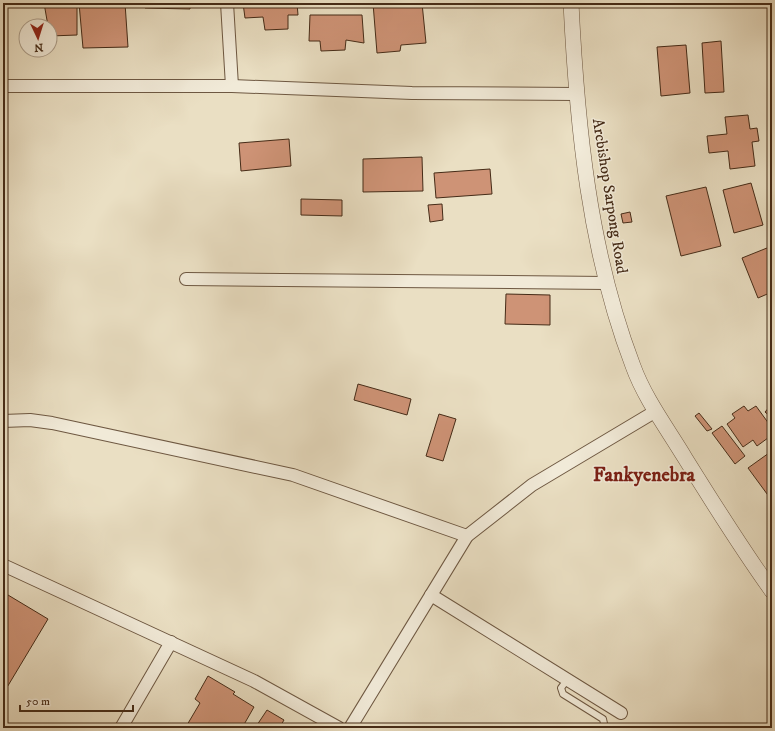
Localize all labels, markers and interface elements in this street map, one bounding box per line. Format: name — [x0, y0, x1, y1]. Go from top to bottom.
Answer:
north arrow — [18, 18, 58, 58]
text: N — [34, 40, 44, 54]
street label: Arcbishop Sarpong Road — [588, 117, 632, 275]
district label: Fankyenebra — [593, 463, 696, 488]
scale bar — [20, 687, 133, 713]
text: 50 m — [26, 694, 50, 709]

